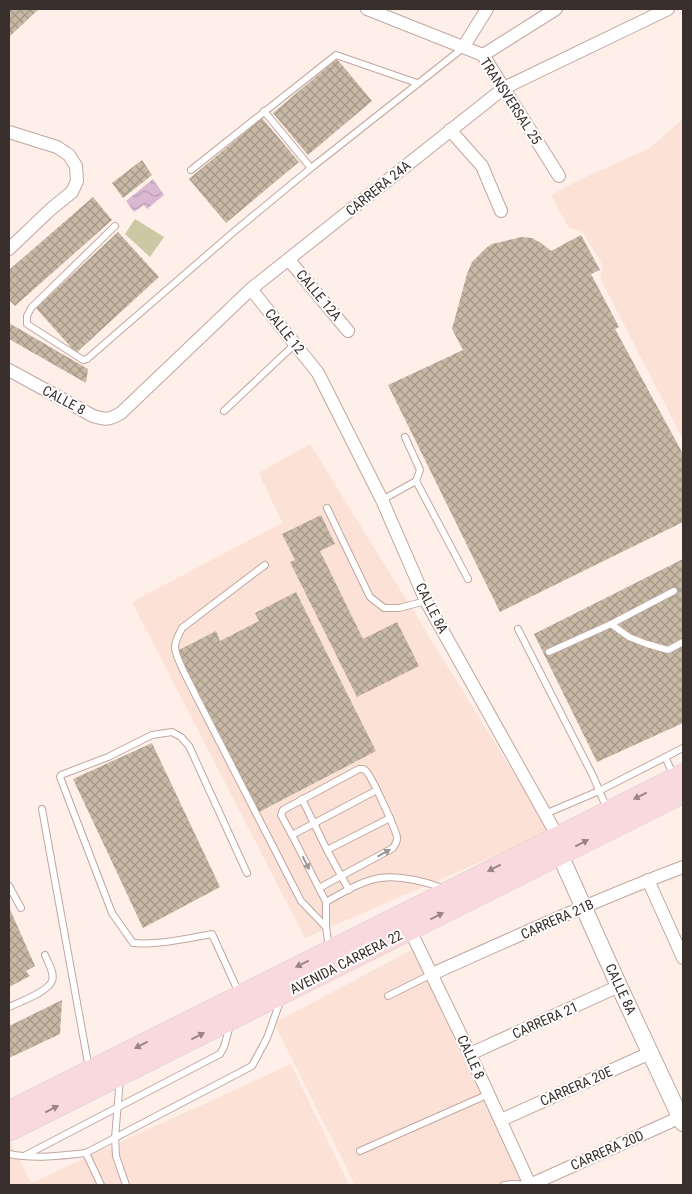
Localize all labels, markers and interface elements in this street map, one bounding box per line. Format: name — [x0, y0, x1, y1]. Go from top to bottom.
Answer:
street label: TRANSVERSAL 25 — [477, 55, 545, 147]
street label: CARRERA 24A — [342, 157, 414, 219]
street label: CALLE 12A — [293, 266, 345, 324]
street label: CALLE 12 — [262, 305, 308, 357]
street label: CALLE 8 — [40, 382, 88, 418]
street label: CALLE 8A — [413, 580, 451, 636]
one-way arrow — [632, 792, 647, 800]
one-way arrow — [575, 839, 589, 847]
one-way arrow — [377, 849, 391, 857]
one-way arrow — [302, 856, 310, 870]
one-way arrow — [487, 864, 501, 872]
street label: CARRERA 21B — [518, 896, 596, 942]
one-way arrow — [430, 912, 444, 920]
street label: AVENIDA CARRERA 22 — [287, 927, 405, 997]
one-way arrow — [295, 960, 309, 968]
street label: CALLE 8A — [602, 961, 640, 1017]
street label: CARRERA 21 — [510, 998, 580, 1042]
one-way arrow — [190, 1032, 205, 1040]
street label: CALLE 8 — [454, 1033, 488, 1081]
one-way arrow — [134, 1041, 148, 1049]
street label: CARRERA 20E — [537, 1063, 615, 1109]
one-way arrow — [45, 1105, 59, 1113]
street label: CARRERA 20D — [568, 1127, 646, 1173]

